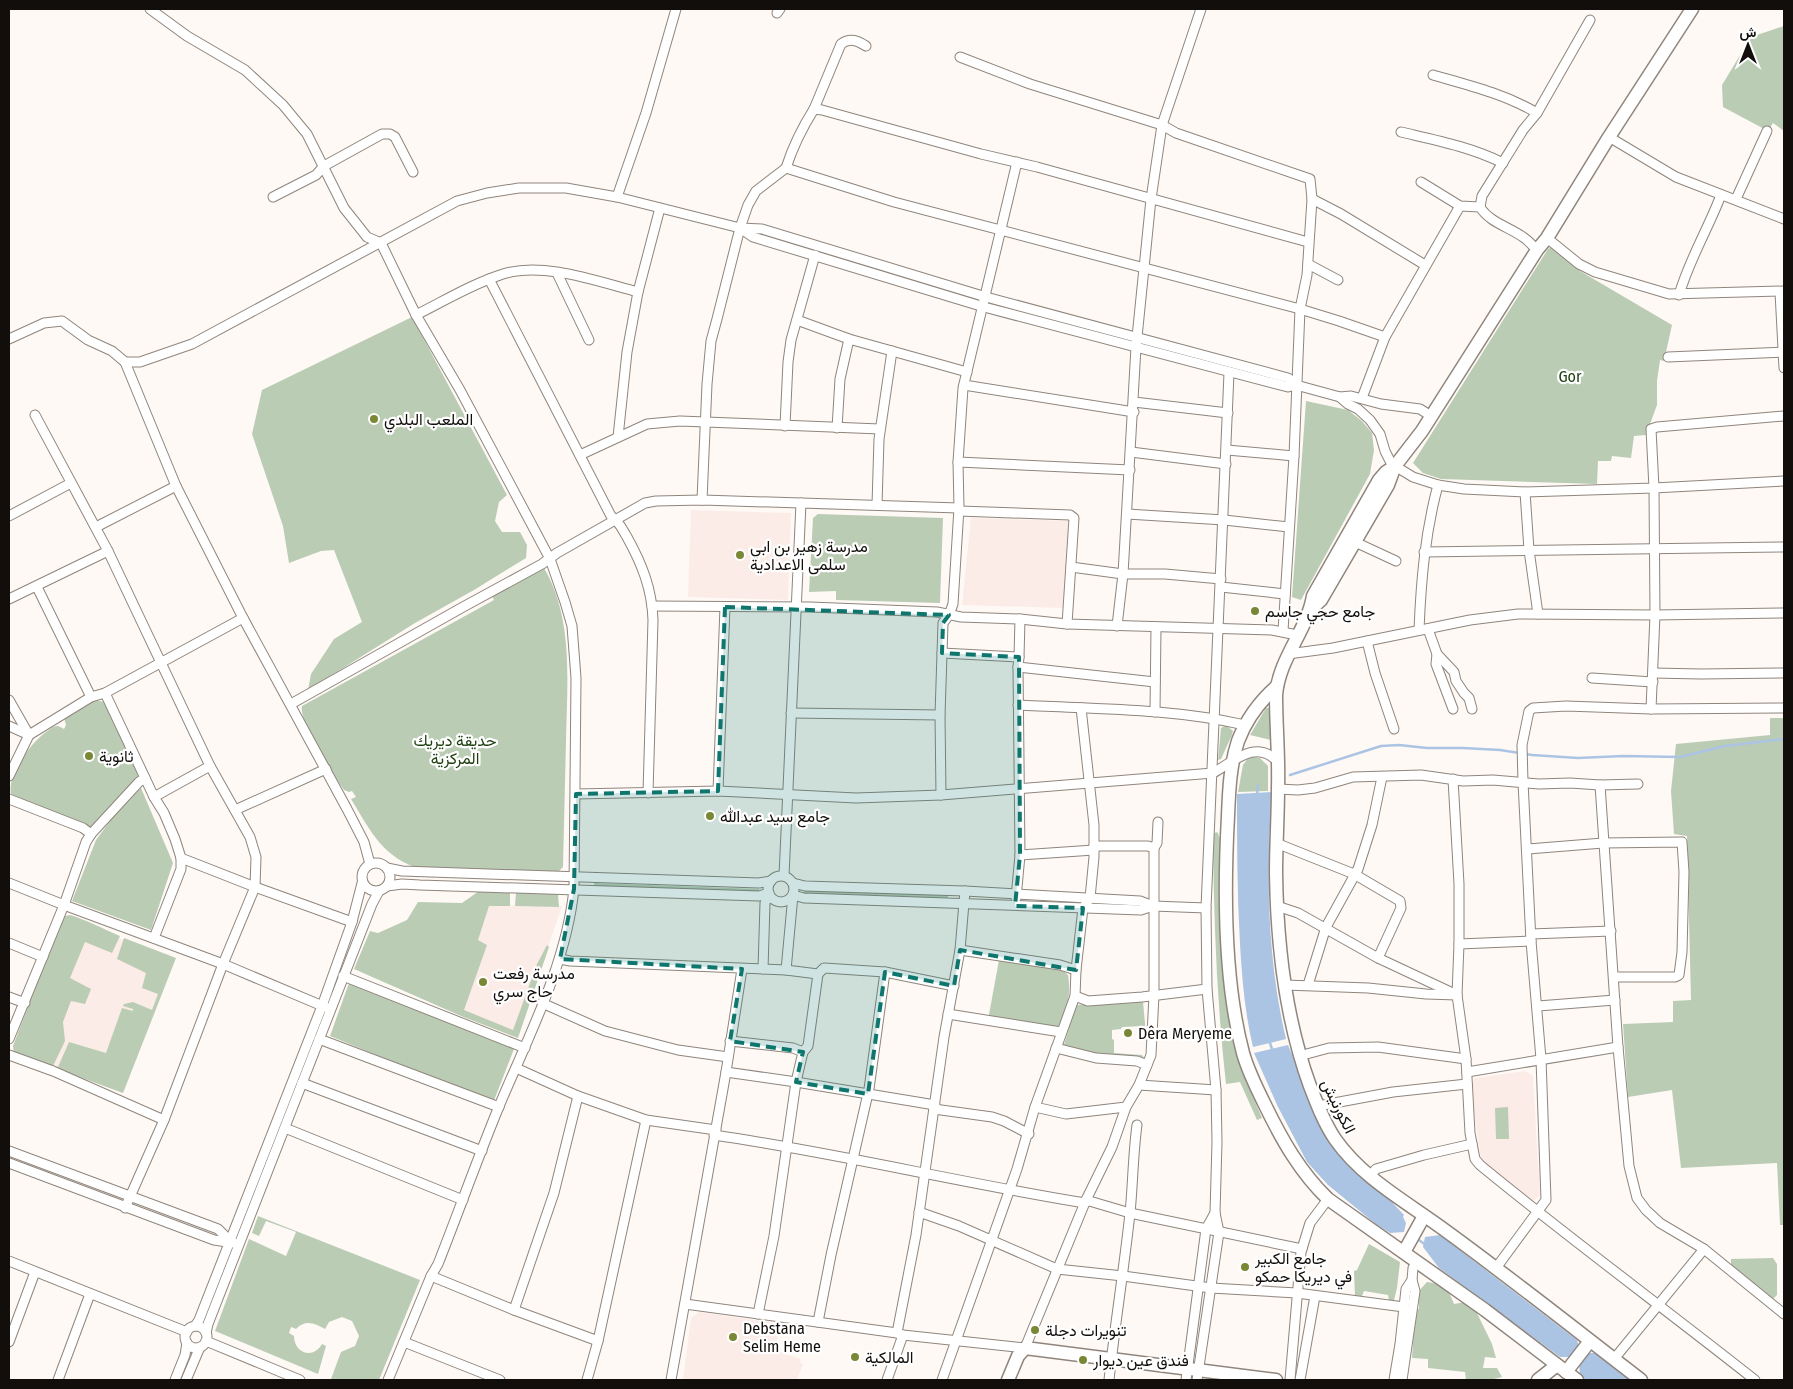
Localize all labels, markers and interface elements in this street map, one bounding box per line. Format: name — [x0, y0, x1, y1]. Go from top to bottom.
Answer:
north arrow — [1723, 20, 1773, 70]
text: ش — [1740, 24, 1757, 41]
park label: Gor — [1558, 367, 1582, 386]
place label: الملعب البلدي — [384, 410, 473, 433]
marker: الملعب البلدي — [368, 413, 380, 425]
place label: مدرسة زهير بن ابي سلمى الاعدادية — [750, 537, 868, 575]
marker: مدرسة زهير بن ابي سلمى الاعدادية — [734, 549, 746, 561]
place label: جامع حجي جاسم — [1265, 602, 1376, 625]
marker: جامع حجي جاسم — [1249, 605, 1261, 617]
park label: حديقة ديريك المركزية — [413, 731, 497, 769]
place label: ثانوية — [99, 747, 133, 767]
marker: ثانوية — [83, 750, 95, 762]
place label: جامع سيد عبدالله — [720, 807, 830, 828]
marker: جامع سيد عبدالله — [704, 810, 716, 822]
place label: مدرسة رفعت حاج سري — [493, 964, 575, 1005]
marker: مدرسة رفعت حاج سري — [477, 976, 489, 988]
place label: Dêra Meryeme — [1138, 1024, 1232, 1043]
marker: Dêra Meryeme — [1122, 1027, 1134, 1039]
street label: الكورنيش — [1316, 1076, 1360, 1137]
place label: جامع الكبير في ديريكا حمكو — [1254, 1249, 1352, 1290]
marker: جامع الكبير في ديريكا حمكو — [1239, 1261, 1251, 1273]
place label: Debstana Selim Heme — [743, 1319, 821, 1356]
place label: تنويرات دجلة — [1045, 1321, 1127, 1341]
marker: تنويرات دجلة — [1029, 1324, 1041, 1336]
marker: Debstana Selim Heme — [727, 1331, 739, 1343]
place label: المالكية — [865, 1348, 914, 1367]
marker: المالكية — [849, 1351, 861, 1363]
place label: فندق عين ديوار — [1092, 1351, 1189, 1371]
marker: فندق عين ديوار — [1077, 1354, 1089, 1366]

